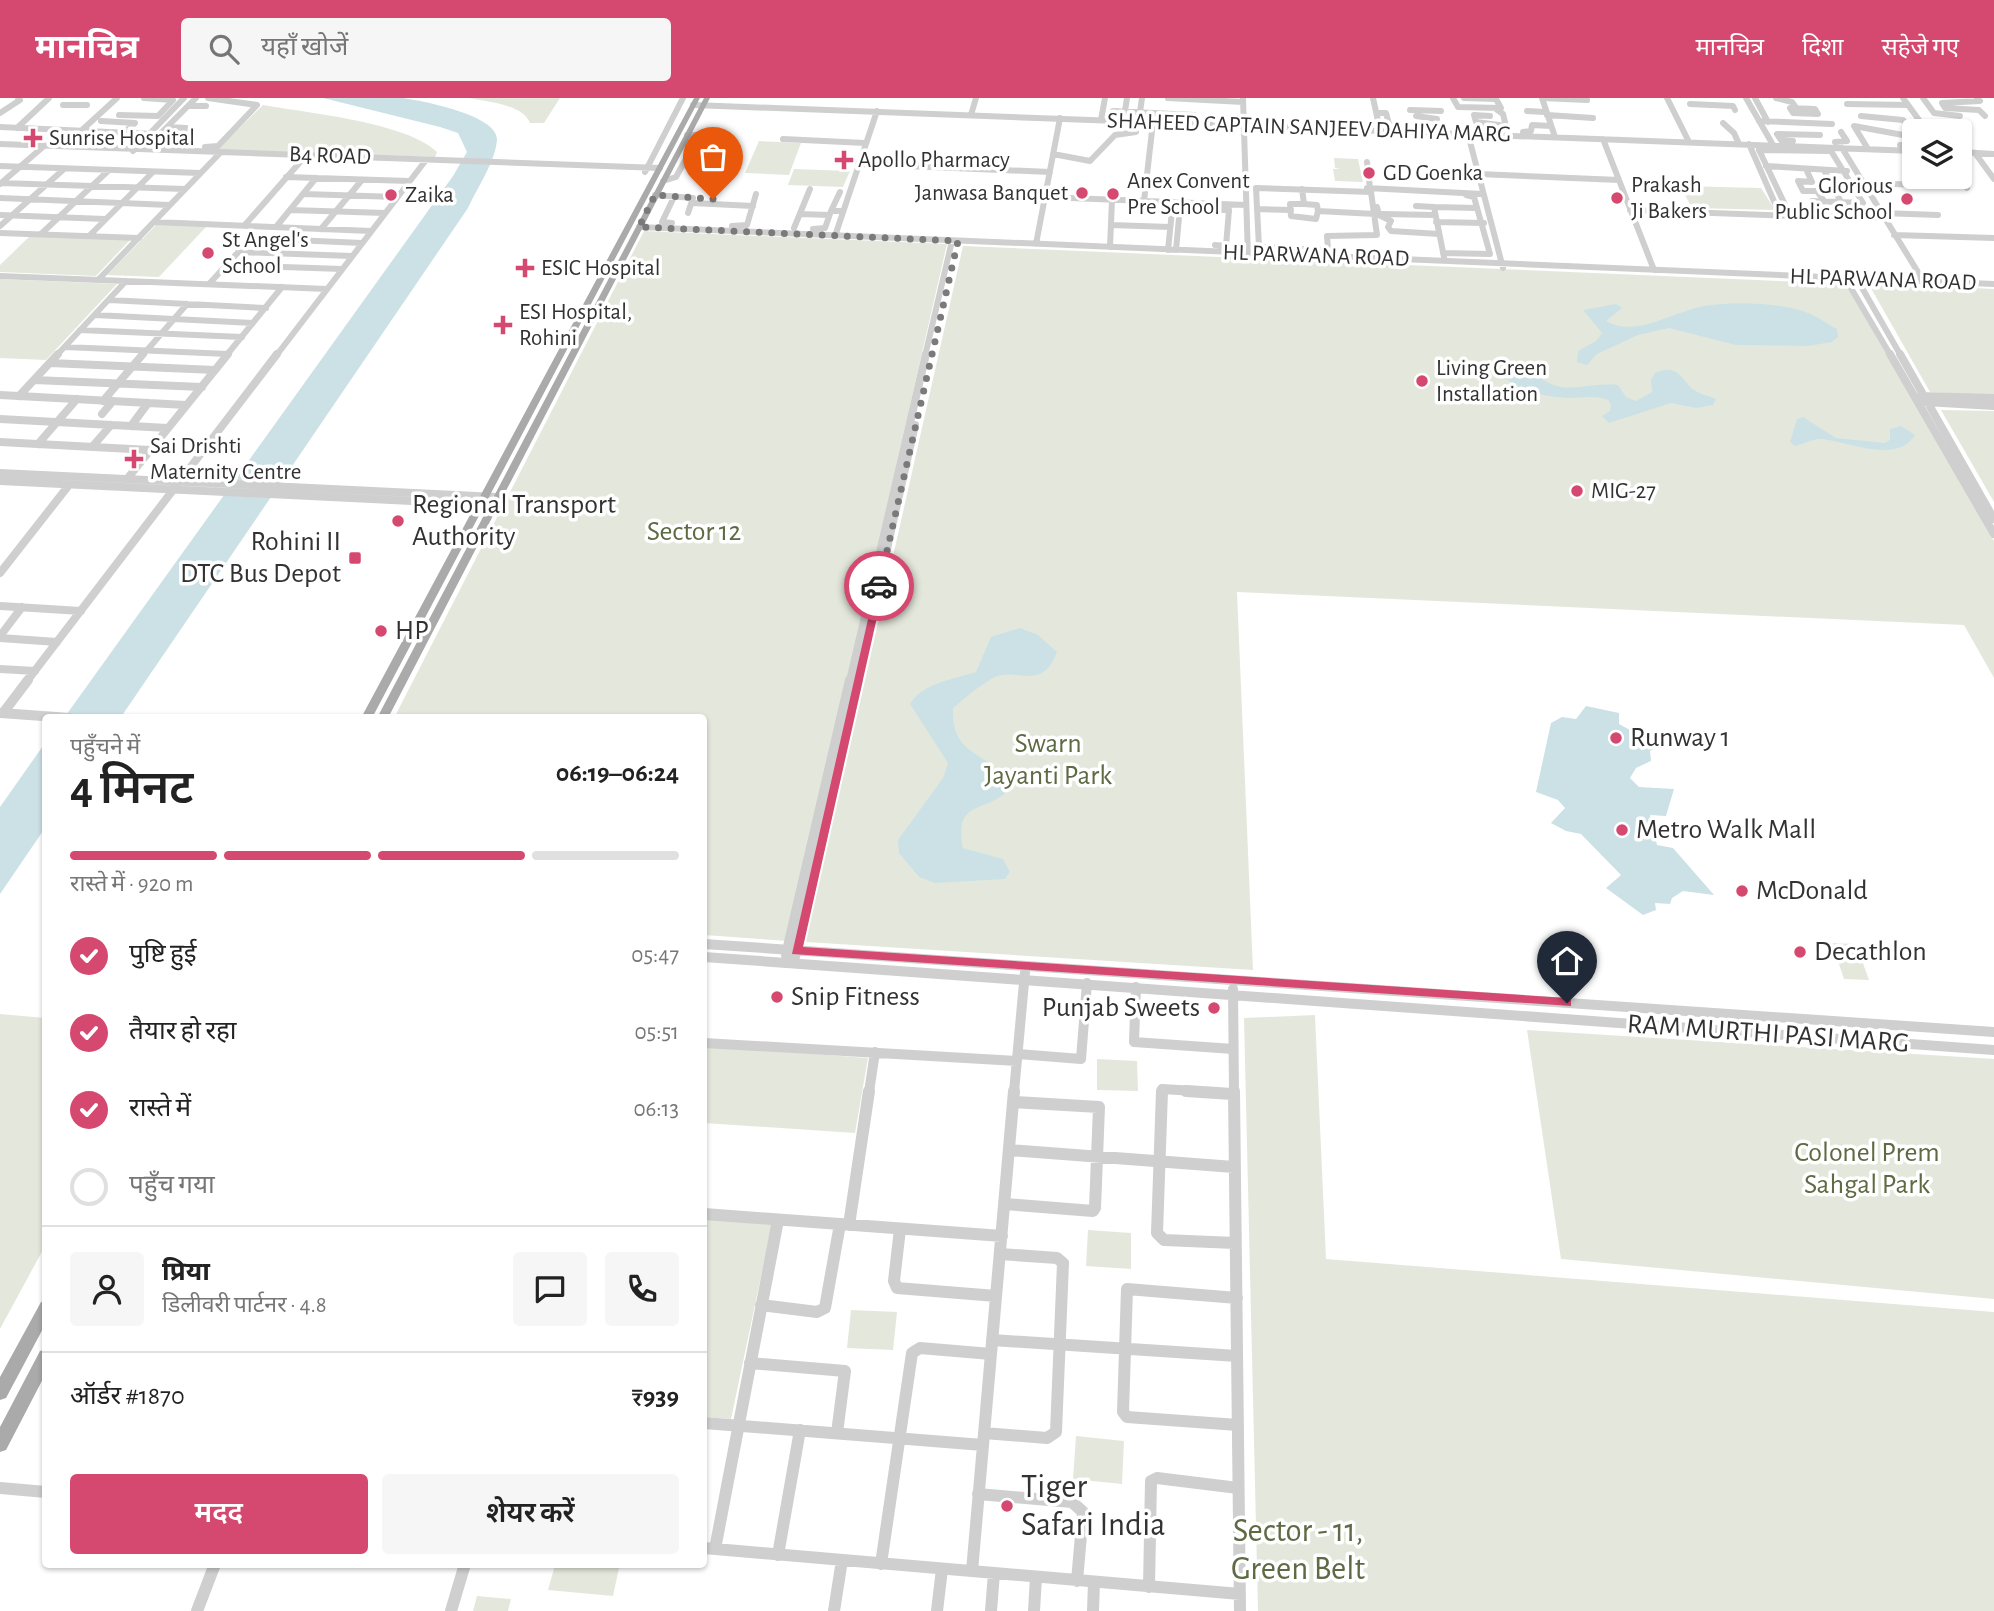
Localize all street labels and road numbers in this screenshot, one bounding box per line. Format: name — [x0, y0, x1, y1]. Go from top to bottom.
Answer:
street label: SHAHEED CAPTAIN SANJEEV DAHIYA MARG — [1107, 109, 1511, 147]
street label: B4 ROAD — [289, 143, 371, 169]
street label: HL PARWANA ROAD — [1222, 241, 1410, 271]
street label: HL PARWANA ROAD — [1789, 265, 1977, 295]
street label: RAM MURTHI PASI MARG — [1626, 1010, 1910, 1058]

